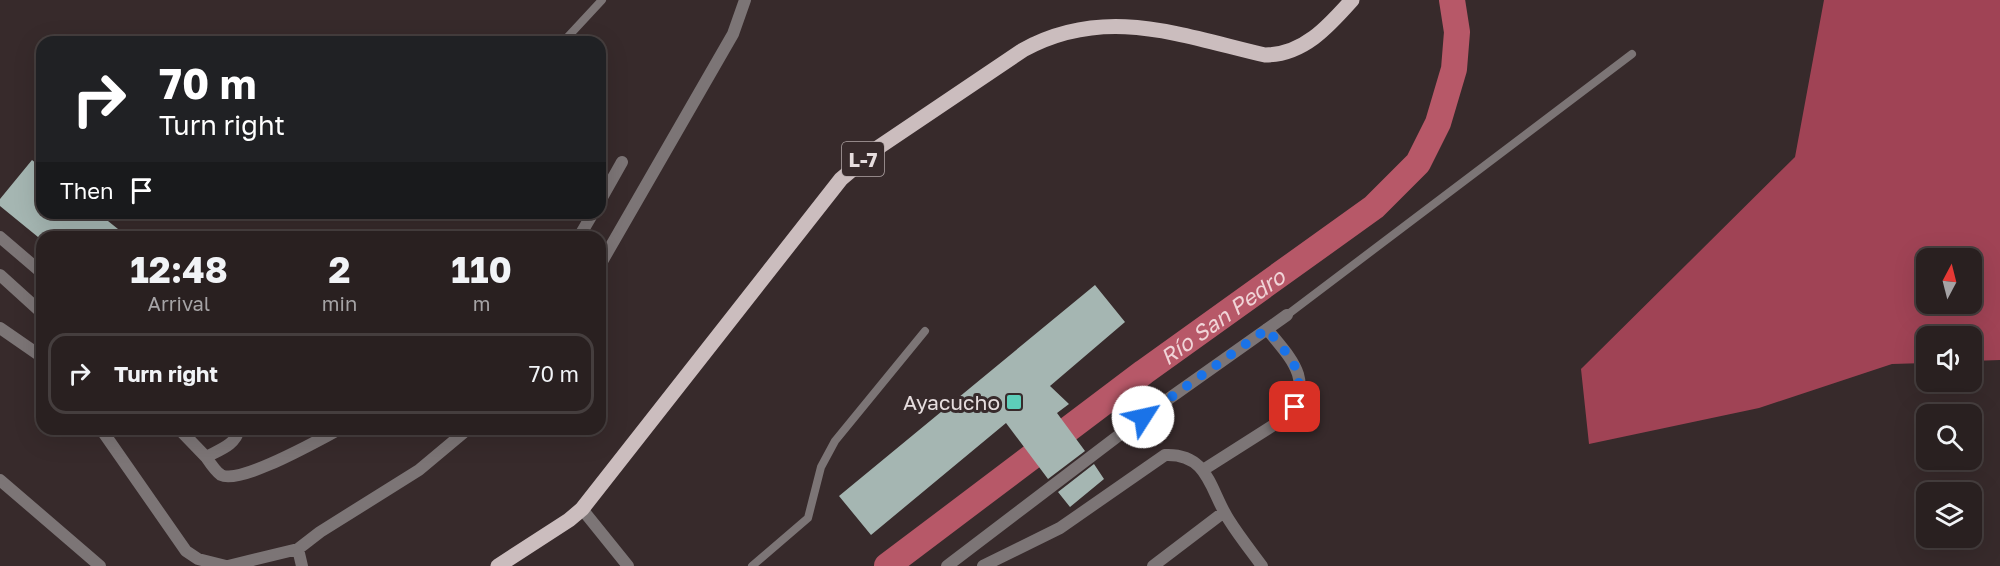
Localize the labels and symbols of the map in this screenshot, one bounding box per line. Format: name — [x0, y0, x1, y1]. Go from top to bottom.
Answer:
road number: L-7 — [842, 142, 884, 176]
north arrow — [1916, 248, 1982, 314]
water label: Río San Pedro — [1154, 261, 1291, 370]
pin — [1269, 381, 1320, 432]
position arrow — [1111, 385, 1175, 449]
place label: Ayacucho — [903, 389, 1000, 415]
marker: Ayacucho — [1005, 393, 1023, 411]

